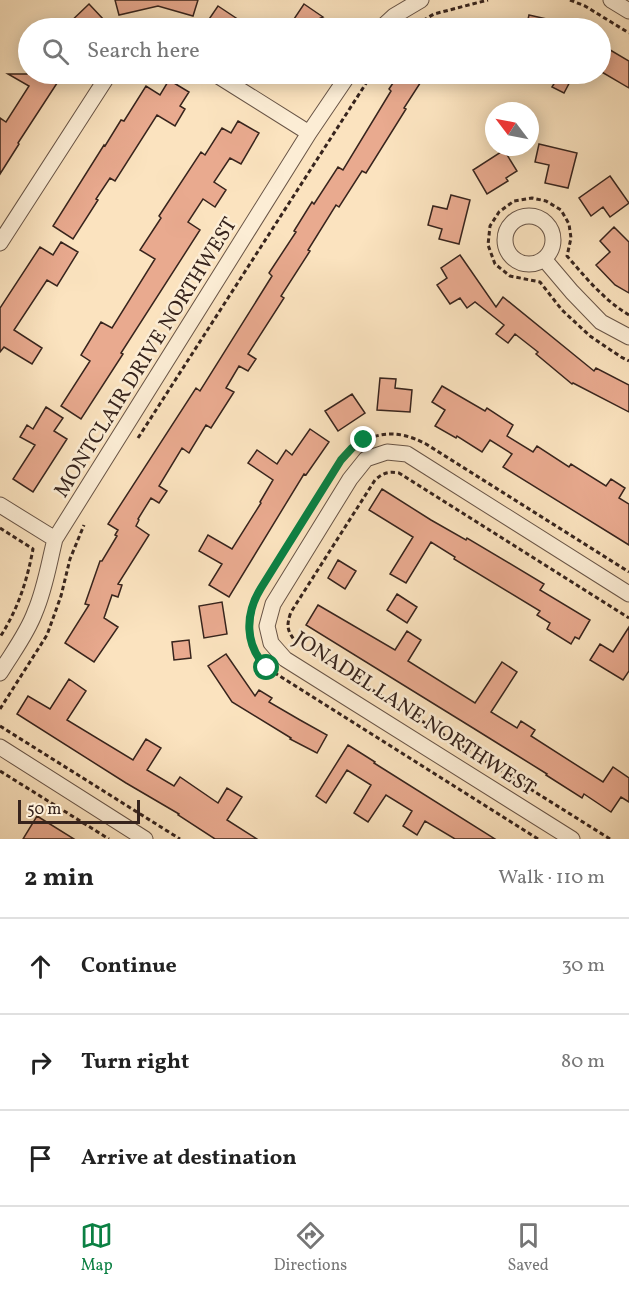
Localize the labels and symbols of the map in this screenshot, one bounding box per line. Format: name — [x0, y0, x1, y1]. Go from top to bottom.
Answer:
north arrow — [485, 102, 539, 156]
street label: MONTCLAIR DRIVE NORTHWEST — [48, 212, 245, 503]
route end — [350, 426, 376, 452]
street label: JONADEL LANE NORTHWEST — [288, 625, 541, 804]
route start — [253, 654, 279, 680]
scale bar — [18, 797, 140, 824]

